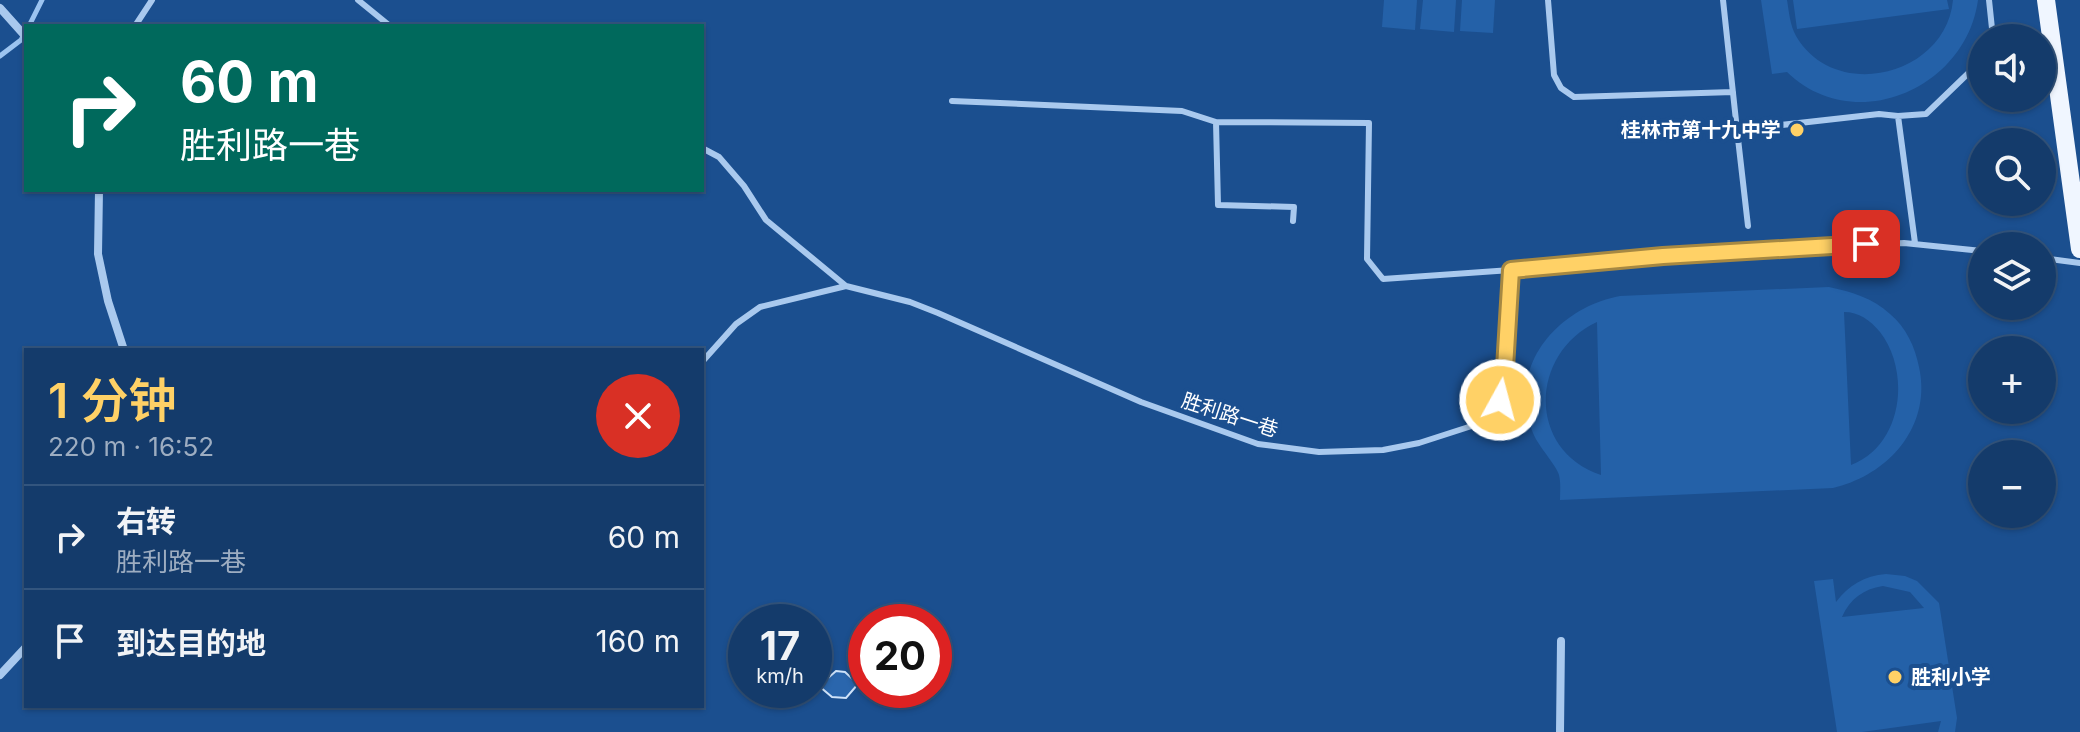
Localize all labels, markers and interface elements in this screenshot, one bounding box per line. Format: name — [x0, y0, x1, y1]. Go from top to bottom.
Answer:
map controls — [1968, 24, 2056, 528]
button: sound — [1968, 24, 2056, 112]
text: 60 m — [180, 48, 319, 116]
icon: right — [48, 56, 152, 160]
place label: 桂林市第十九中学 — [1621, 118, 1781, 142]
marker: 桂林市第十九中学 — [1788, 121, 1806, 139]
text: 胜利路一巷 — [180, 123, 360, 167]
button: search — [1968, 128, 2056, 216]
pin — [1832, 210, 1900, 278]
icon: arrive — [1844, 222, 1888, 266]
button: layers — [1968, 232, 2056, 320]
button: + — [1968, 336, 2056, 424]
position arrow — [1458, 358, 1542, 442]
text: 1 分钟 — [48, 371, 176, 430]
button: close — [596, 374, 680, 458]
street label: 胜利路一巷 — [1179, 388, 1281, 442]
text: 220 m · 16:52 — [48, 431, 214, 462]
button: − — [1968, 440, 2056, 528]
text: 右转 — [116, 503, 176, 539]
icon: right — [48, 515, 92, 559]
text: 60 m — [608, 519, 680, 555]
text: 胜利路一巷 — [116, 546, 246, 577]
speed limit sign: 20 — [848, 604, 952, 708]
icon: arrive — [48, 619, 92, 663]
text: 17 — [760, 621, 800, 670]
text: 160 m — [596, 623, 680, 659]
text: 到达目的地 — [116, 625, 266, 661]
text: km/h — [756, 664, 804, 688]
place label: 胜利小学 — [1911, 665, 1991, 689]
marker: 胜利小学 — [1886, 668, 1904, 686]

